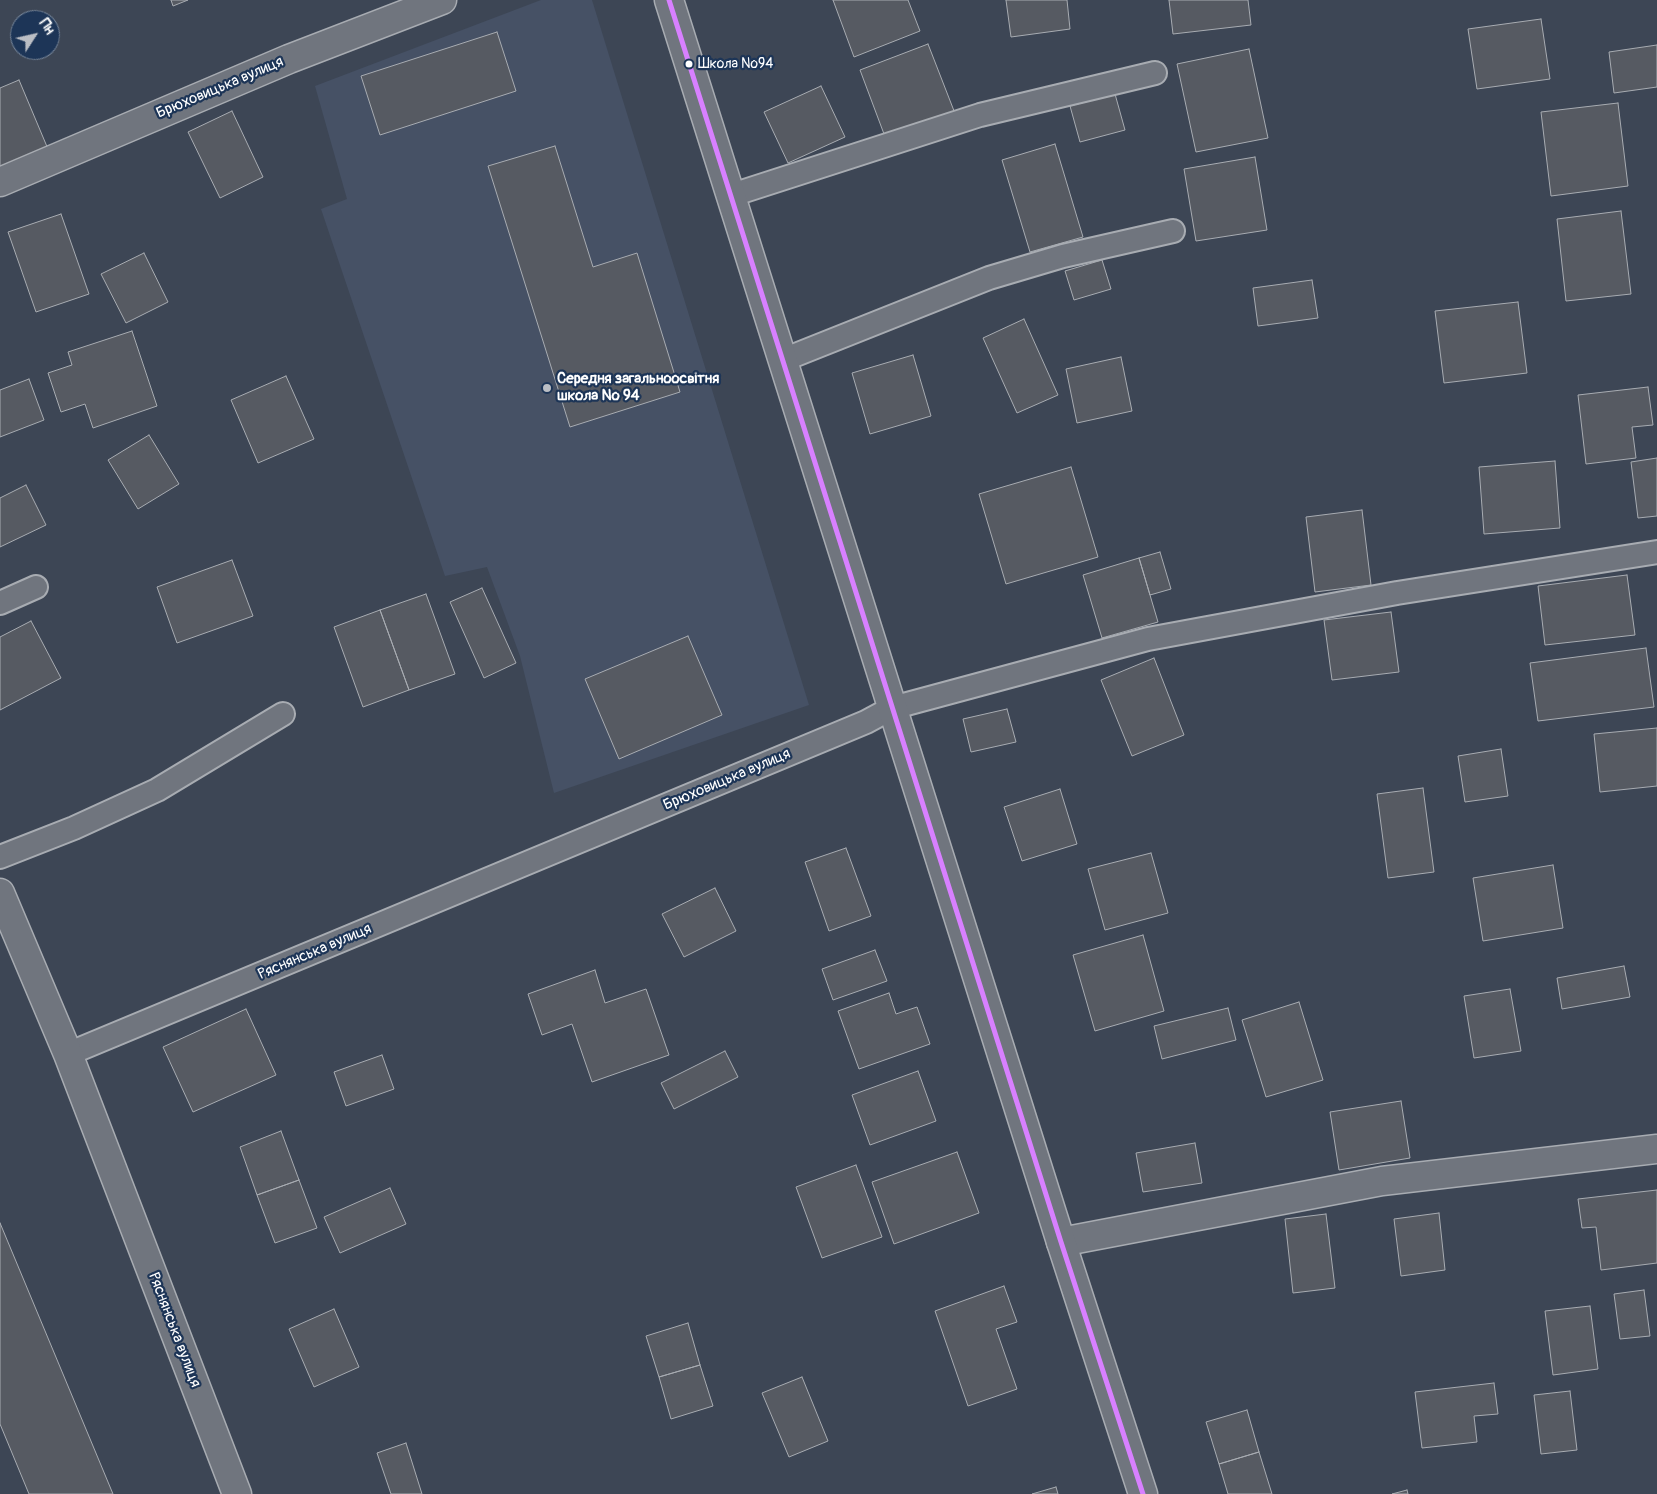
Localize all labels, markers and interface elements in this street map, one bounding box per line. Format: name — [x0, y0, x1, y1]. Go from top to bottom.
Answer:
north arrow — [10, 10, 60, 60]
text: Пн — [35, 15, 58, 38]
street label: Брюховицька вулиця — [154, 53, 286, 123]
place label: Школа №94 — [698, 56, 773, 72]
marker: Школа №94 — [684, 59, 694, 69]
place label: Середня загальноосвітня школа № 94 — [557, 370, 719, 405]
marker: Середня загальноосвітня школа № 94 — [541, 382, 553, 394]
street label: Брюховицька вулиця — [661, 745, 793, 815]
street label: Ряснянська вулиця — [256, 920, 374, 984]
street label: Ряснянська вулиця — [144, 1270, 204, 1390]

